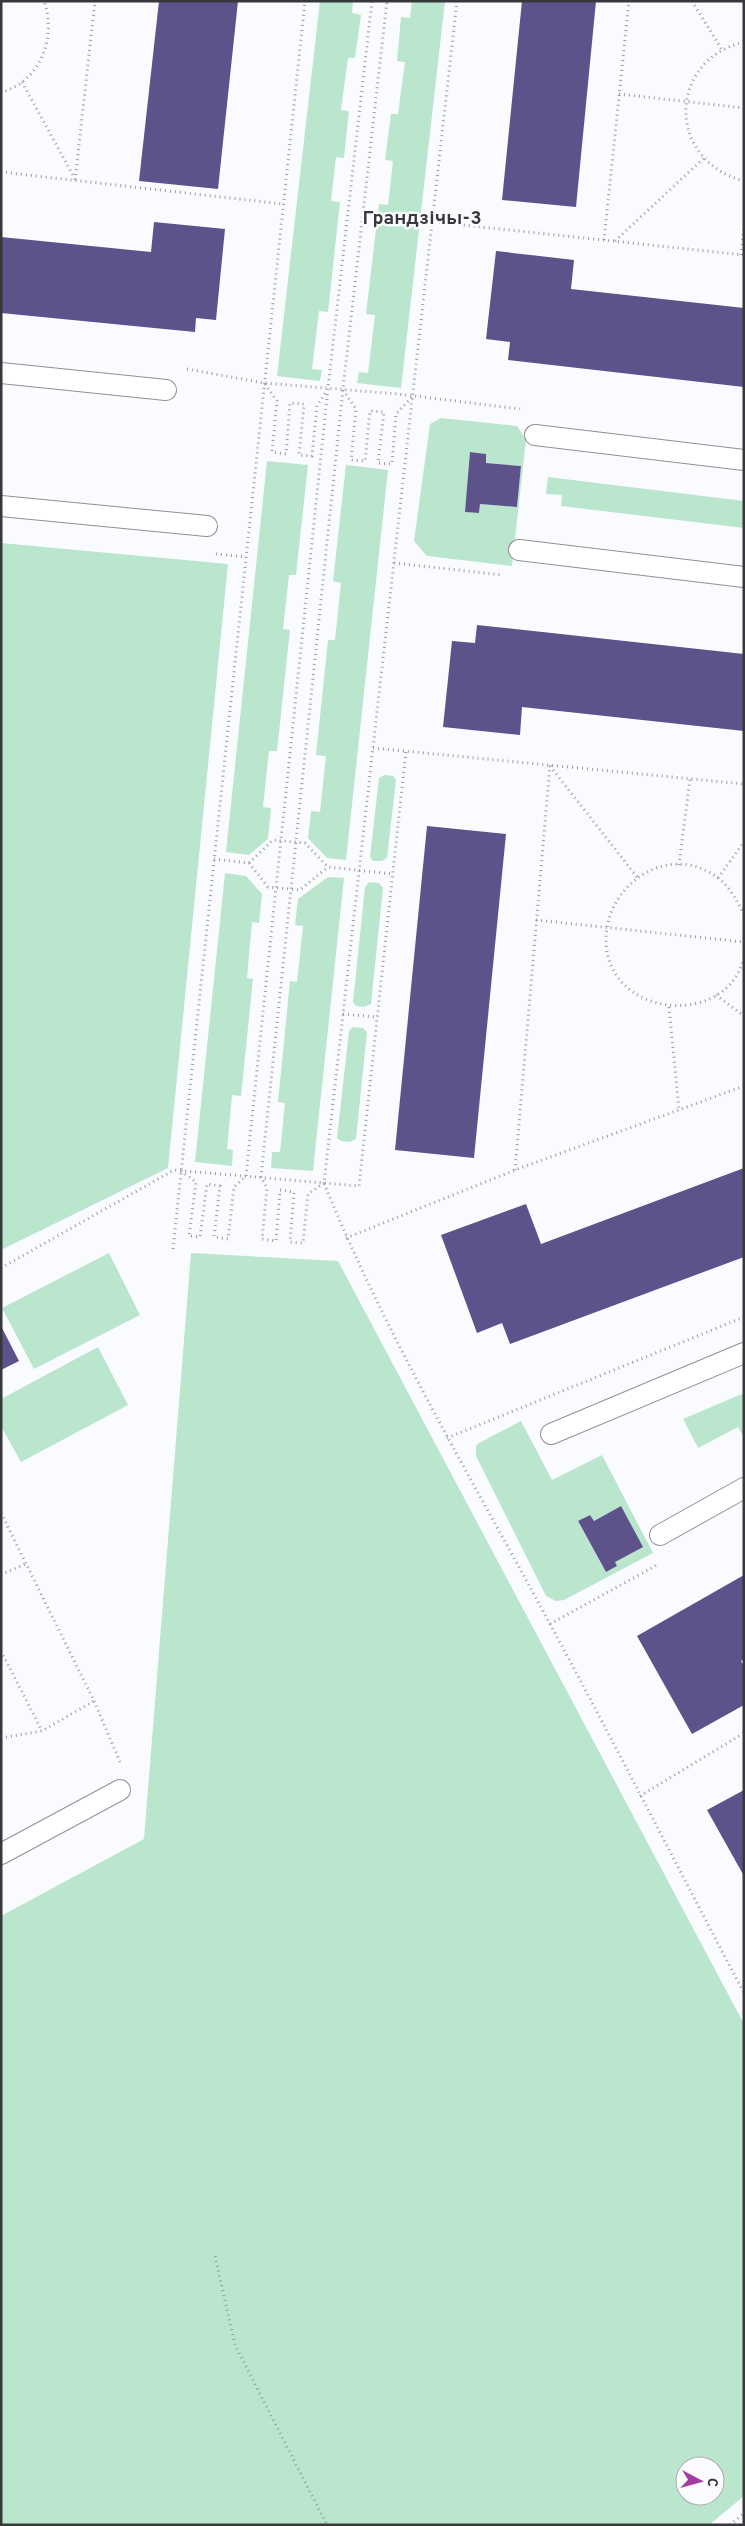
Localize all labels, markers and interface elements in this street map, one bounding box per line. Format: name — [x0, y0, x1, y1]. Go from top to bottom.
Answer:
district label: Грандзічы-3 — [362, 207, 482, 231]
north arrow — [675, 2456, 725, 2506]
text: С — [703, 2477, 720, 2488]

